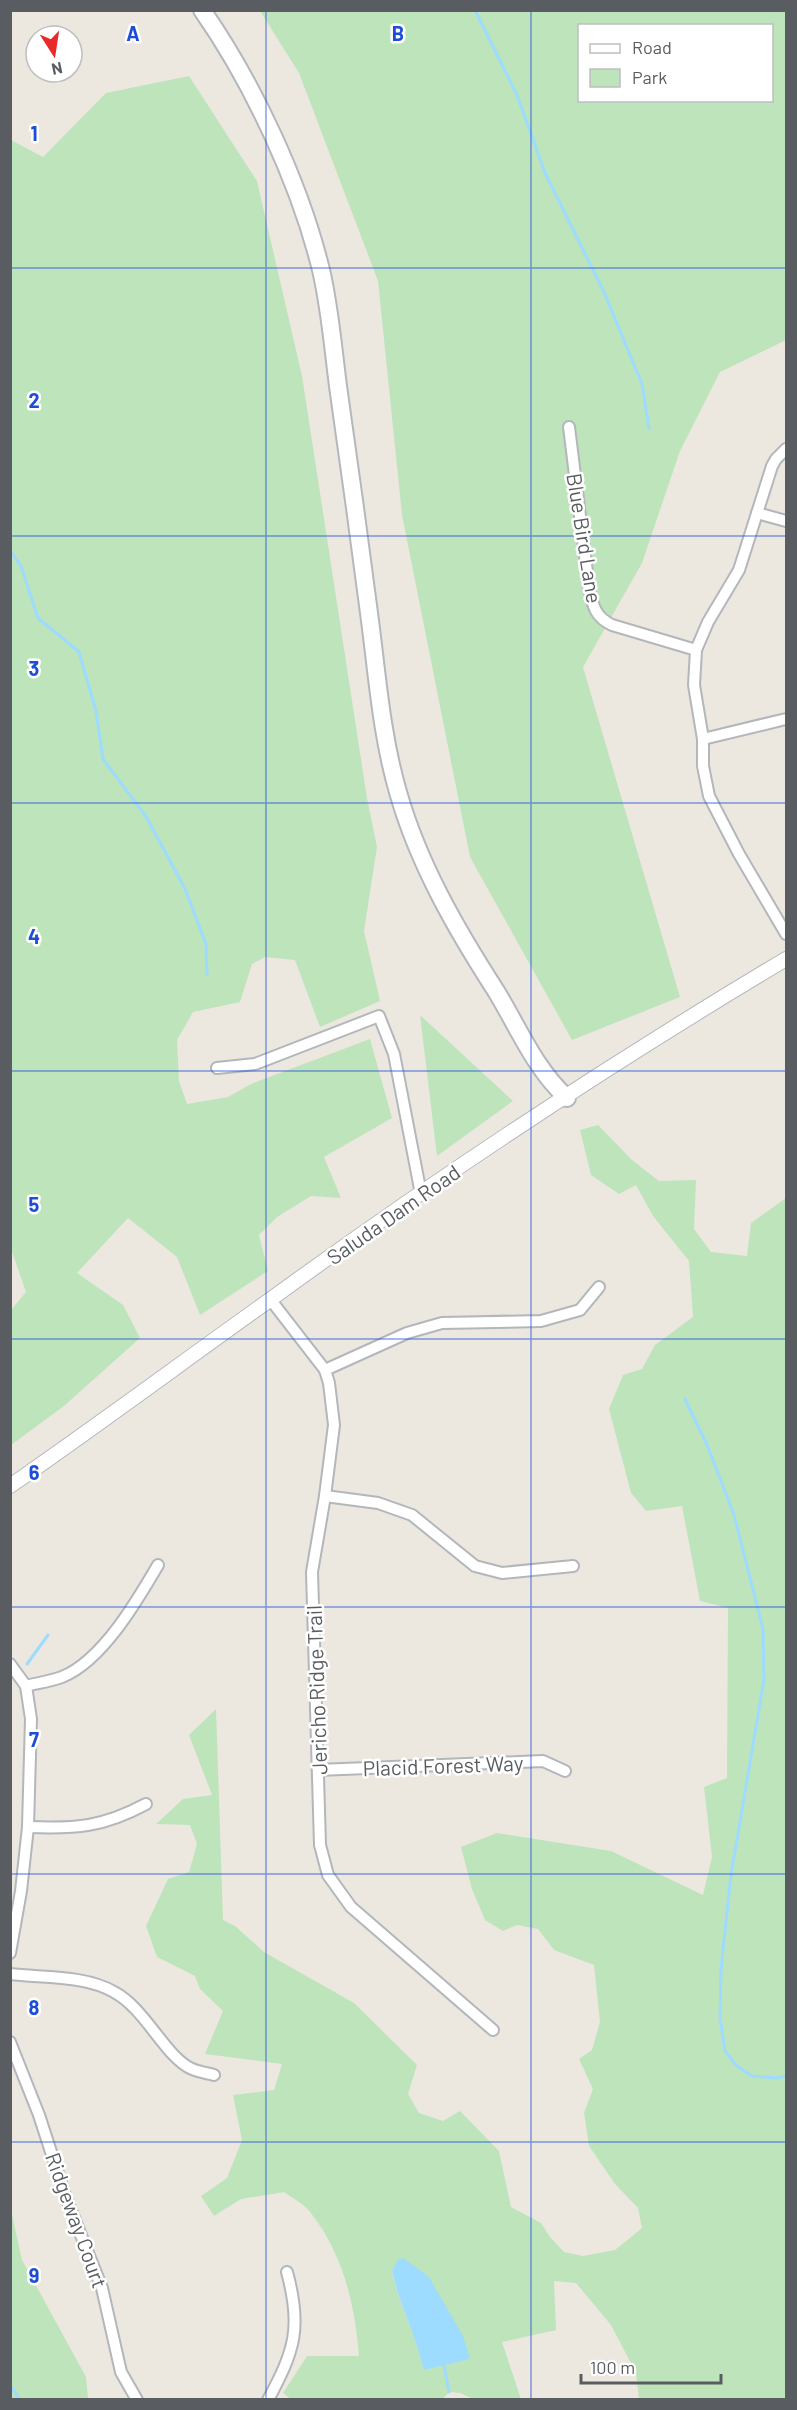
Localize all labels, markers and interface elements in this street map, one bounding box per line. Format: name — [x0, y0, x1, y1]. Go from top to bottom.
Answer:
text: A — [126, 21, 140, 45]
text: B — [392, 21, 404, 45]
north arrow — [24, 24, 84, 84]
legend — [578, 24, 773, 102]
text: Road — [632, 36, 672, 58]
text: N — [50, 59, 64, 80]
text: Park — [632, 66, 667, 88]
text: 1 — [30, 121, 38, 145]
text: 2 — [28, 388, 40, 412]
street label: Blue Bird Lane — [562, 471, 608, 605]
text: 3 — [29, 656, 39, 680]
text: 4 — [28, 924, 40, 948]
street label: Saluda Dam Road — [322, 1159, 464, 1269]
text: 5 — [29, 1192, 40, 1216]
text: 6 — [29, 1460, 40, 1484]
street label: Jericho Ridge Trail — [301, 1605, 331, 1775]
text: 7 — [29, 1727, 39, 1751]
street label: Placid Forest Way — [362, 1750, 524, 1780]
text: 8 — [29, 1995, 40, 2019]
street label: Ridgeway Court — [41, 2149, 113, 2291]
text: 9 — [29, 2263, 39, 2287]
scale bar — [581, 2347, 720, 2385]
text: 100 m — [590, 2356, 635, 2378]

